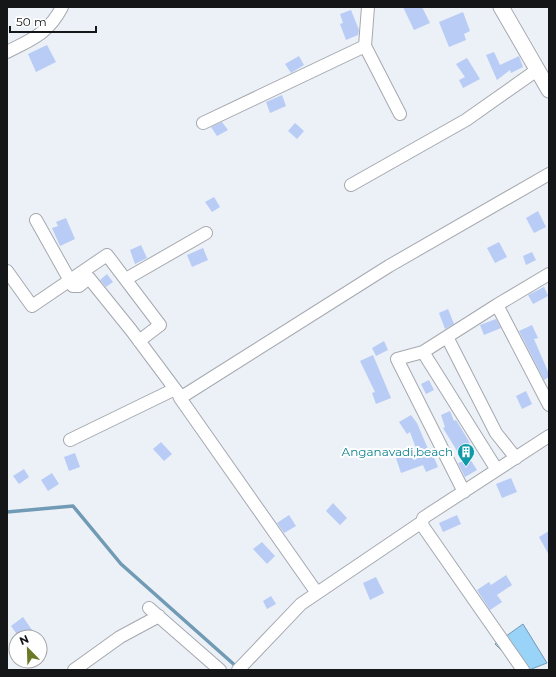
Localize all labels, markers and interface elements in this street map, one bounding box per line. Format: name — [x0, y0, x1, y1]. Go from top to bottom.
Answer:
scale bar — [10, 8, 96, 34]
text: 50 m — [16, 14, 47, 29]
building icon: Anganavadi,beach — [456, 442, 476, 467]
place label: Anganavadi,beach — [342, 444, 453, 459]
north arrow — [8, 629, 48, 669]
text: N — [17, 632, 31, 648]

